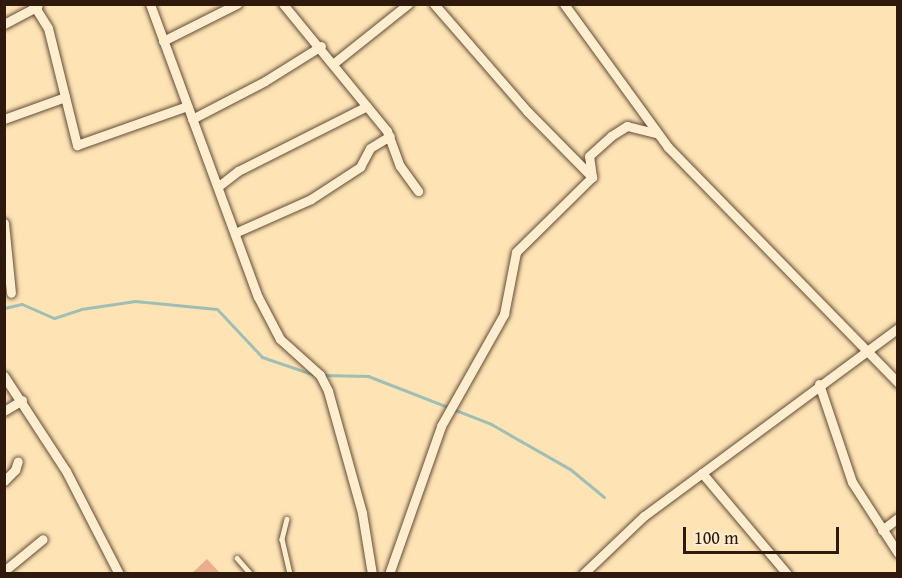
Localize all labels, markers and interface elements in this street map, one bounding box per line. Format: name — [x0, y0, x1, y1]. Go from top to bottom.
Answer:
scale bar — [686, 515, 842, 553]
text: 100 m — [694, 524, 739, 551]

